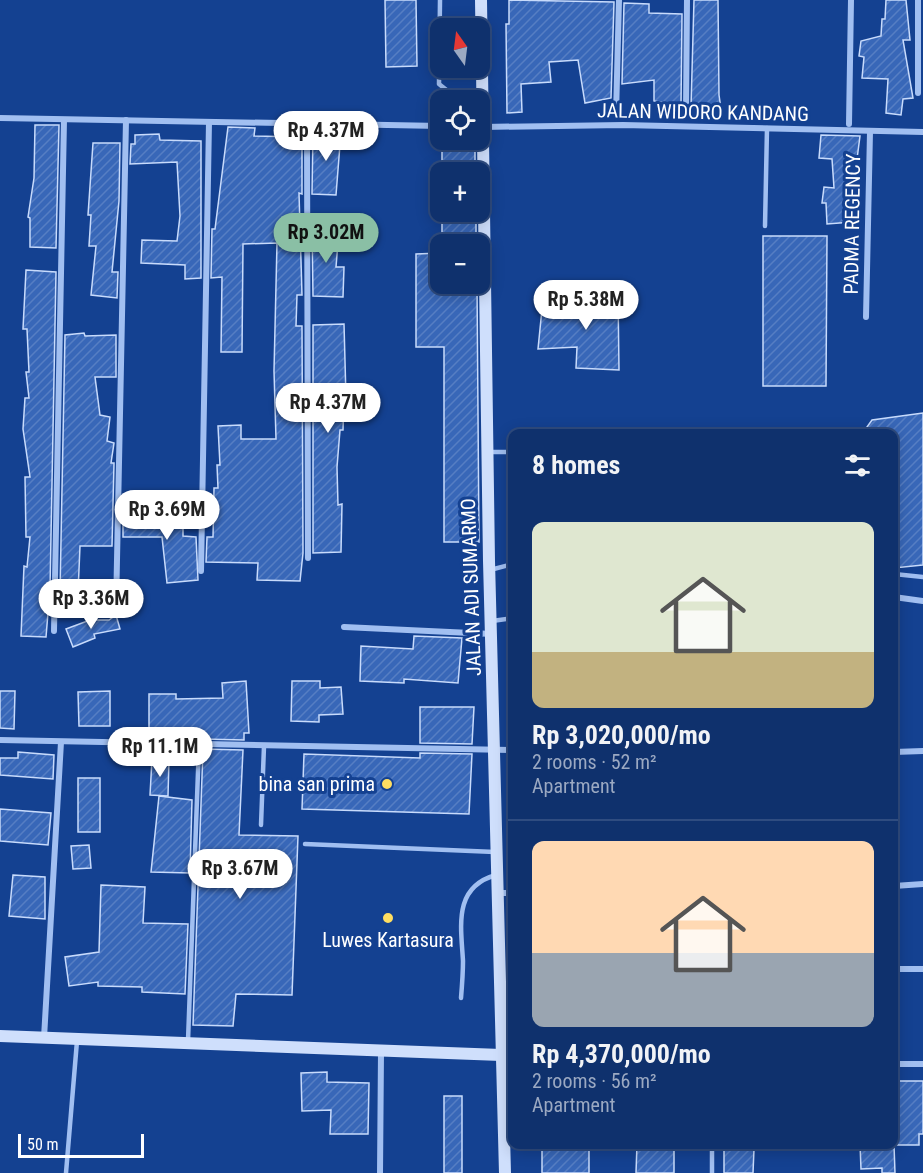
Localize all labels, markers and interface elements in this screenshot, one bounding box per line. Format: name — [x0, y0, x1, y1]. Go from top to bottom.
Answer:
north arrow — [430, 18, 490, 78]
map controls — [430, 18, 490, 294]
button: locate — [430, 90, 490, 150]
street label: JALAN WIDORO KANDANG — [597, 98, 809, 126]
pin: Rp 4.37M — [264, 111, 388, 162]
text: Rp 4.37M — [288, 118, 364, 142]
street label: PADMA REGENCY — [839, 153, 865, 295]
button: + — [430, 162, 490, 222]
pin: Rp 3.02M — [264, 213, 388, 264]
text: Rp 3.02M — [288, 220, 364, 244]
button: − — [430, 234, 490, 294]
pin: Rp 5.38M — [524, 280, 648, 331]
text: Rp 5.38M — [548, 287, 624, 311]
pin: Rp 4.37M — [266, 383, 390, 434]
text: Rp 4.37M — [290, 390, 366, 414]
icon: filters — [841, 449, 874, 482]
text: 8 homes — [532, 450, 620, 480]
pin: Rp 3.69M — [105, 490, 229, 541]
text: Rp 3.69M — [129, 497, 205, 521]
street label: JALAN ADI SUMARMO — [456, 498, 486, 676]
icon: home — [649, 561, 757, 669]
pin: Rp 3.36M — [29, 579, 153, 630]
text: Rp 3.36M — [53, 586, 129, 610]
text: Rp 3,020,000/mo — [532, 720, 711, 750]
pin: Rp 11.1M — [98, 727, 222, 778]
text: Rp 11.1M — [122, 734, 198, 758]
text: 2 rooms · 52 m² — [532, 750, 657, 774]
place label: bina san prima — [259, 772, 375, 796]
text: Apartment — [532, 774, 616, 798]
marker: bina san prima — [380, 777, 394, 791]
pin: Rp 3.67M — [178, 849, 302, 900]
text: Rp 3.67M — [202, 856, 278, 880]
icon: home — [649, 880, 757, 988]
marker: Luwes Kartasura — [381, 911, 395, 925]
place label: Luwes Kartasura — [322, 928, 454, 952]
text: Rp 4,370,000/mo — [532, 1039, 711, 1069]
text: 2 rooms · 56 m² — [532, 1069, 657, 1093]
text: Apartment — [532, 1093, 616, 1117]
scale bar — [18, 1131, 144, 1158]
text: 50 m — [27, 1135, 59, 1154]

